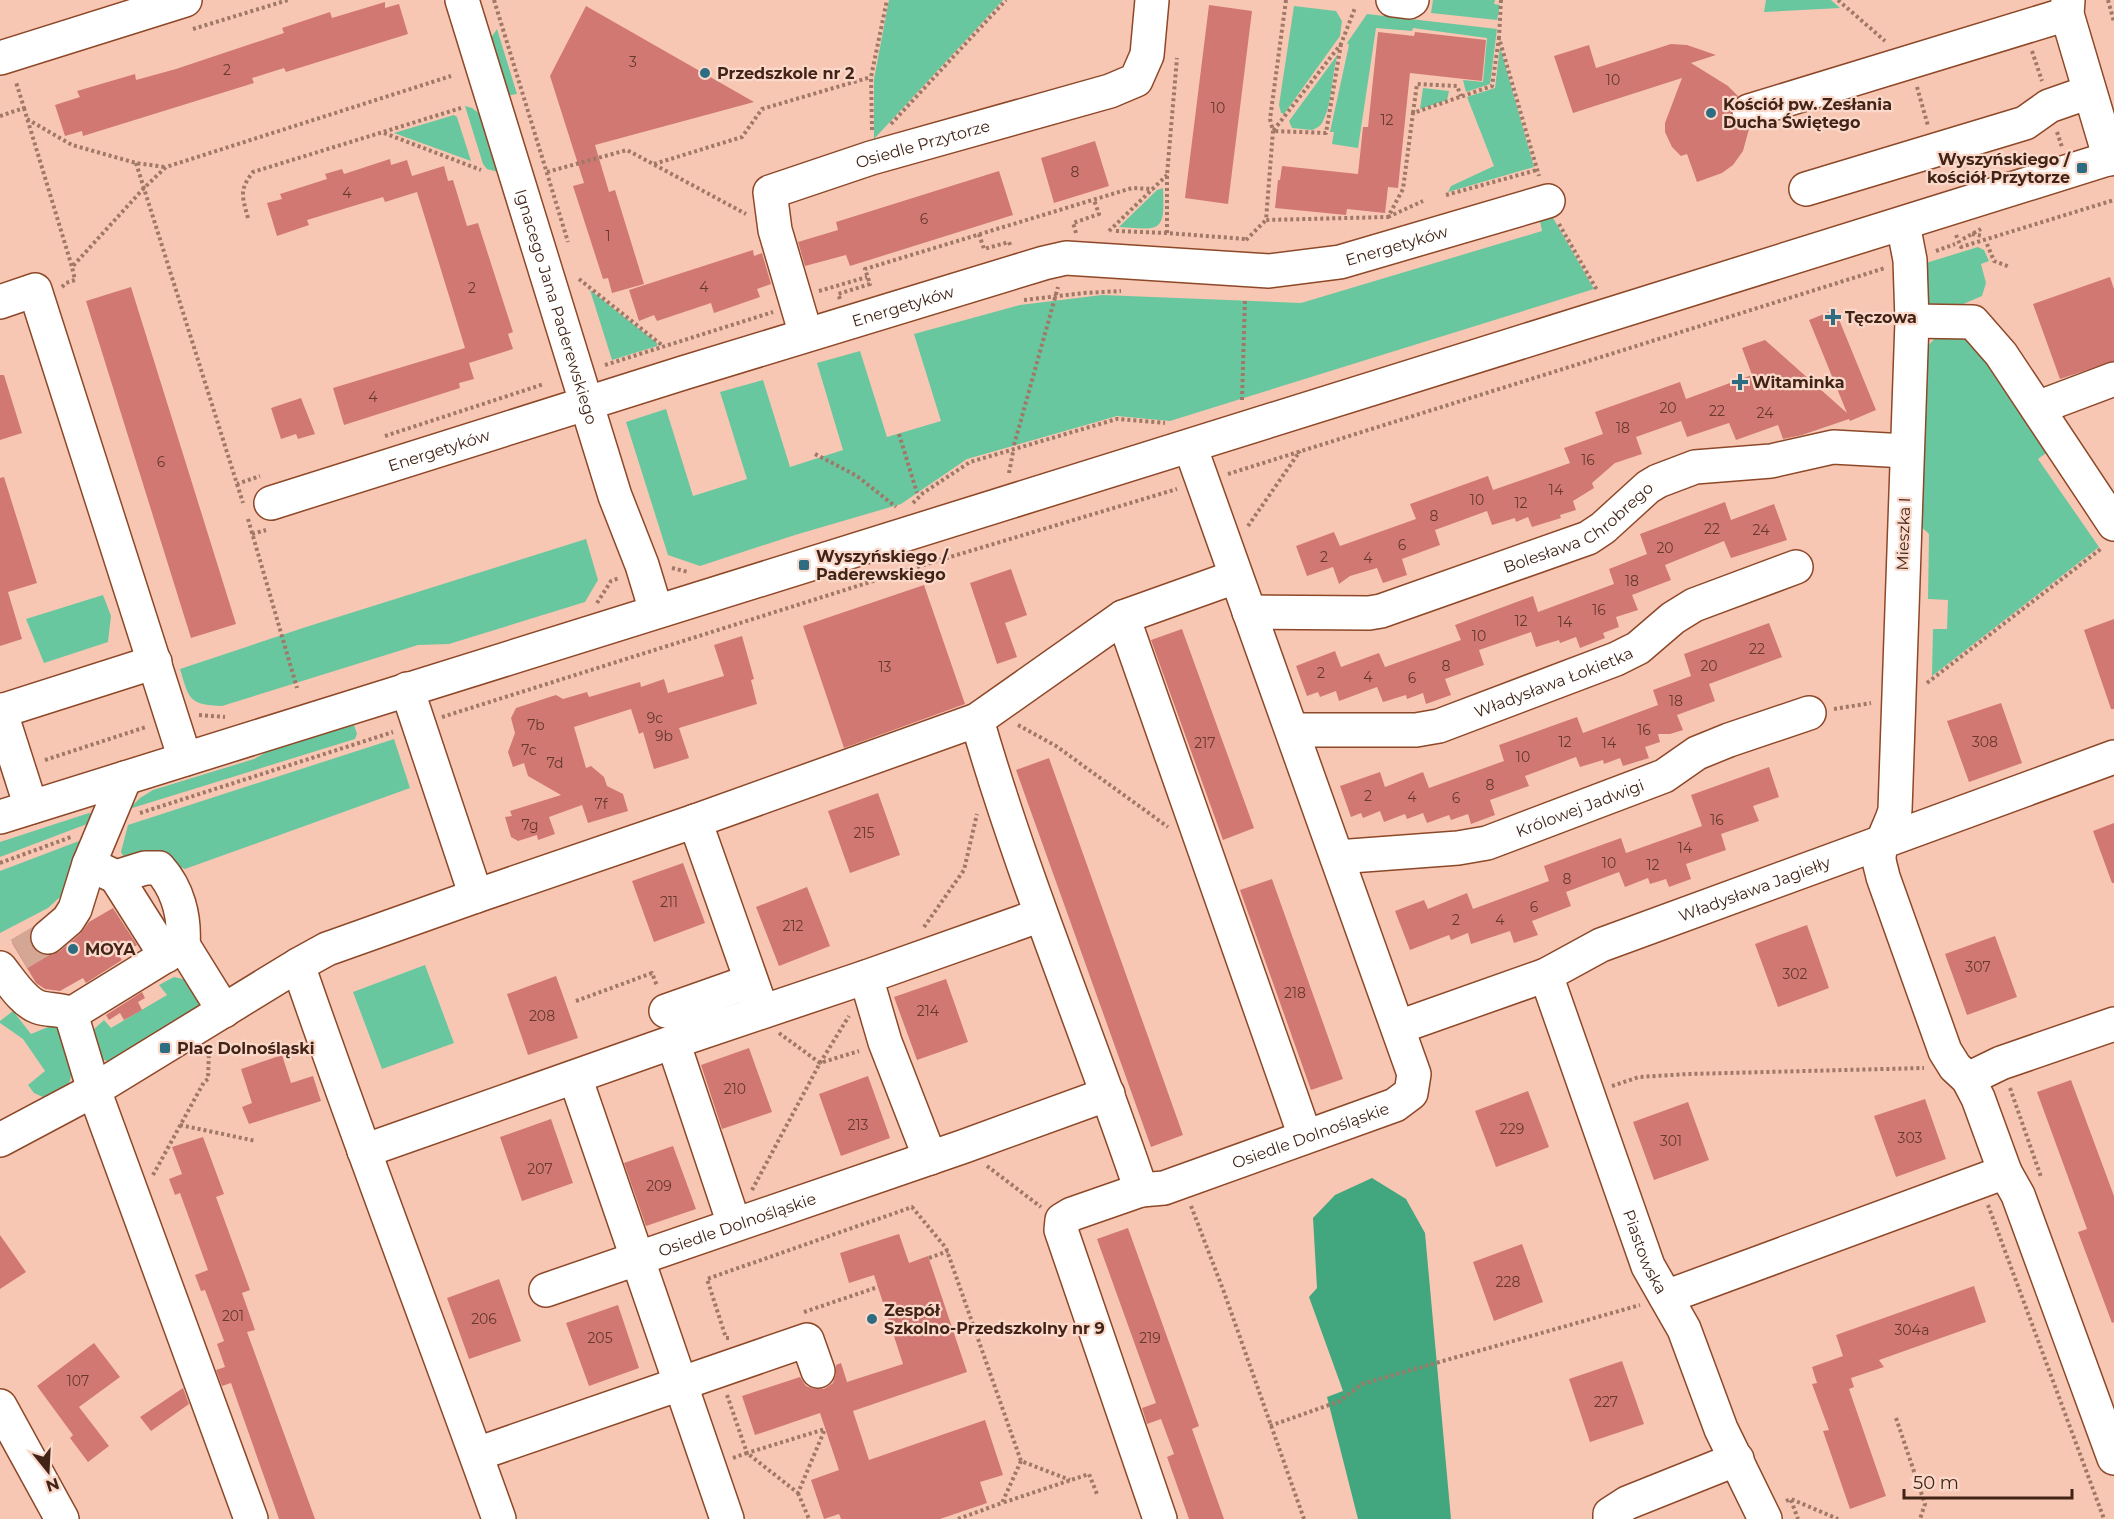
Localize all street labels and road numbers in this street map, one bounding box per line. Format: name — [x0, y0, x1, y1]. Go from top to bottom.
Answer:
street label: Osiedle Przytorze — [853, 116, 992, 173]
street label: Ignacego Jana Paderewskiego — [511, 187, 601, 427]
street label: Energetyków — [1343, 222, 1450, 270]
street label: Energetyków — [850, 282, 957, 331]
street label: Energetyków — [386, 426, 492, 475]
street label: Bolesława Chrobrego — [1501, 478, 1657, 577]
street label: Mieszka I — [1893, 497, 1914, 571]
street label: Władysława Łokietka — [1472, 643, 1636, 722]
street label: Królowej Jadwigi — [1513, 775, 1647, 841]
street label: Władysława Jagiełły — [1676, 853, 1833, 926]
street label: Osiedle Dolnośląskie — [1229, 1099, 1392, 1173]
street label: Osiedle Dolnośląskie — [656, 1189, 819, 1261]
street label: Piastowska — [1619, 1207, 1671, 1297]

